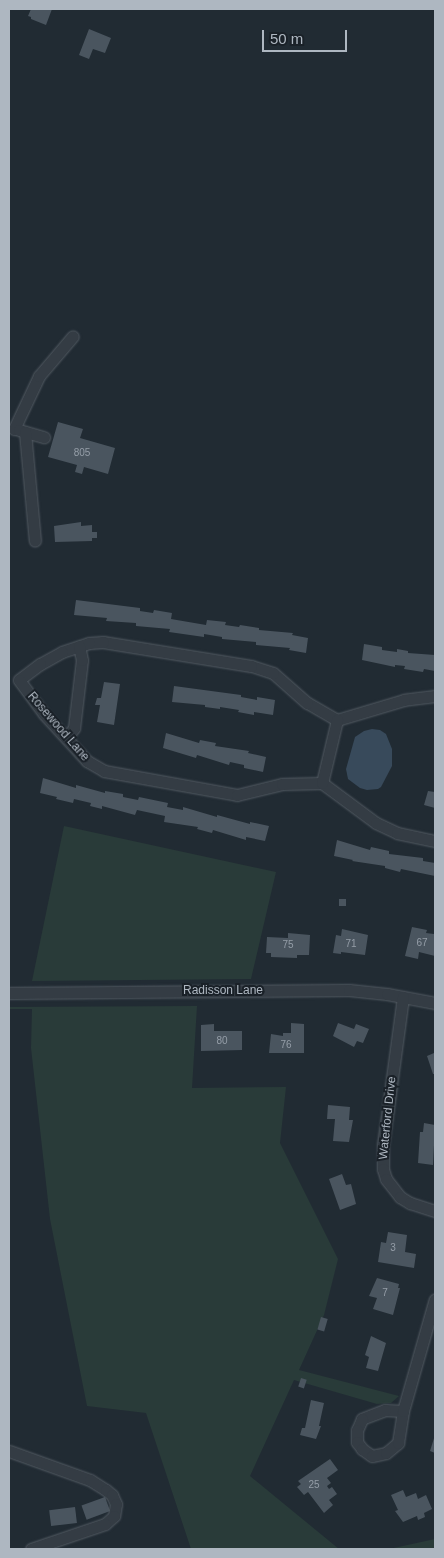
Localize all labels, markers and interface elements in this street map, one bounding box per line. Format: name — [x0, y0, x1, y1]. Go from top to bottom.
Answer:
scale bar — [264, 20, 349, 52]
text: 50 m — [270, 30, 303, 47]
house number: 805 — [74, 447, 90, 459]
street label: Rosewood Lane — [24, 690, 92, 764]
house number: 67 — [416, 937, 428, 949]
house number: 71 — [345, 938, 357, 950]
house number: 75 — [282, 939, 294, 951]
street label: Radisson Lane — [183, 984, 263, 998]
house number: 80 — [216, 1035, 228, 1047]
house number: 76 — [280, 1039, 292, 1051]
street label: Waterford Drive — [376, 1076, 400, 1160]
house number: 3 — [390, 1242, 396, 1254]
house number: 7 — [382, 1287, 388, 1299]
house number: 25 — [308, 1479, 320, 1491]

